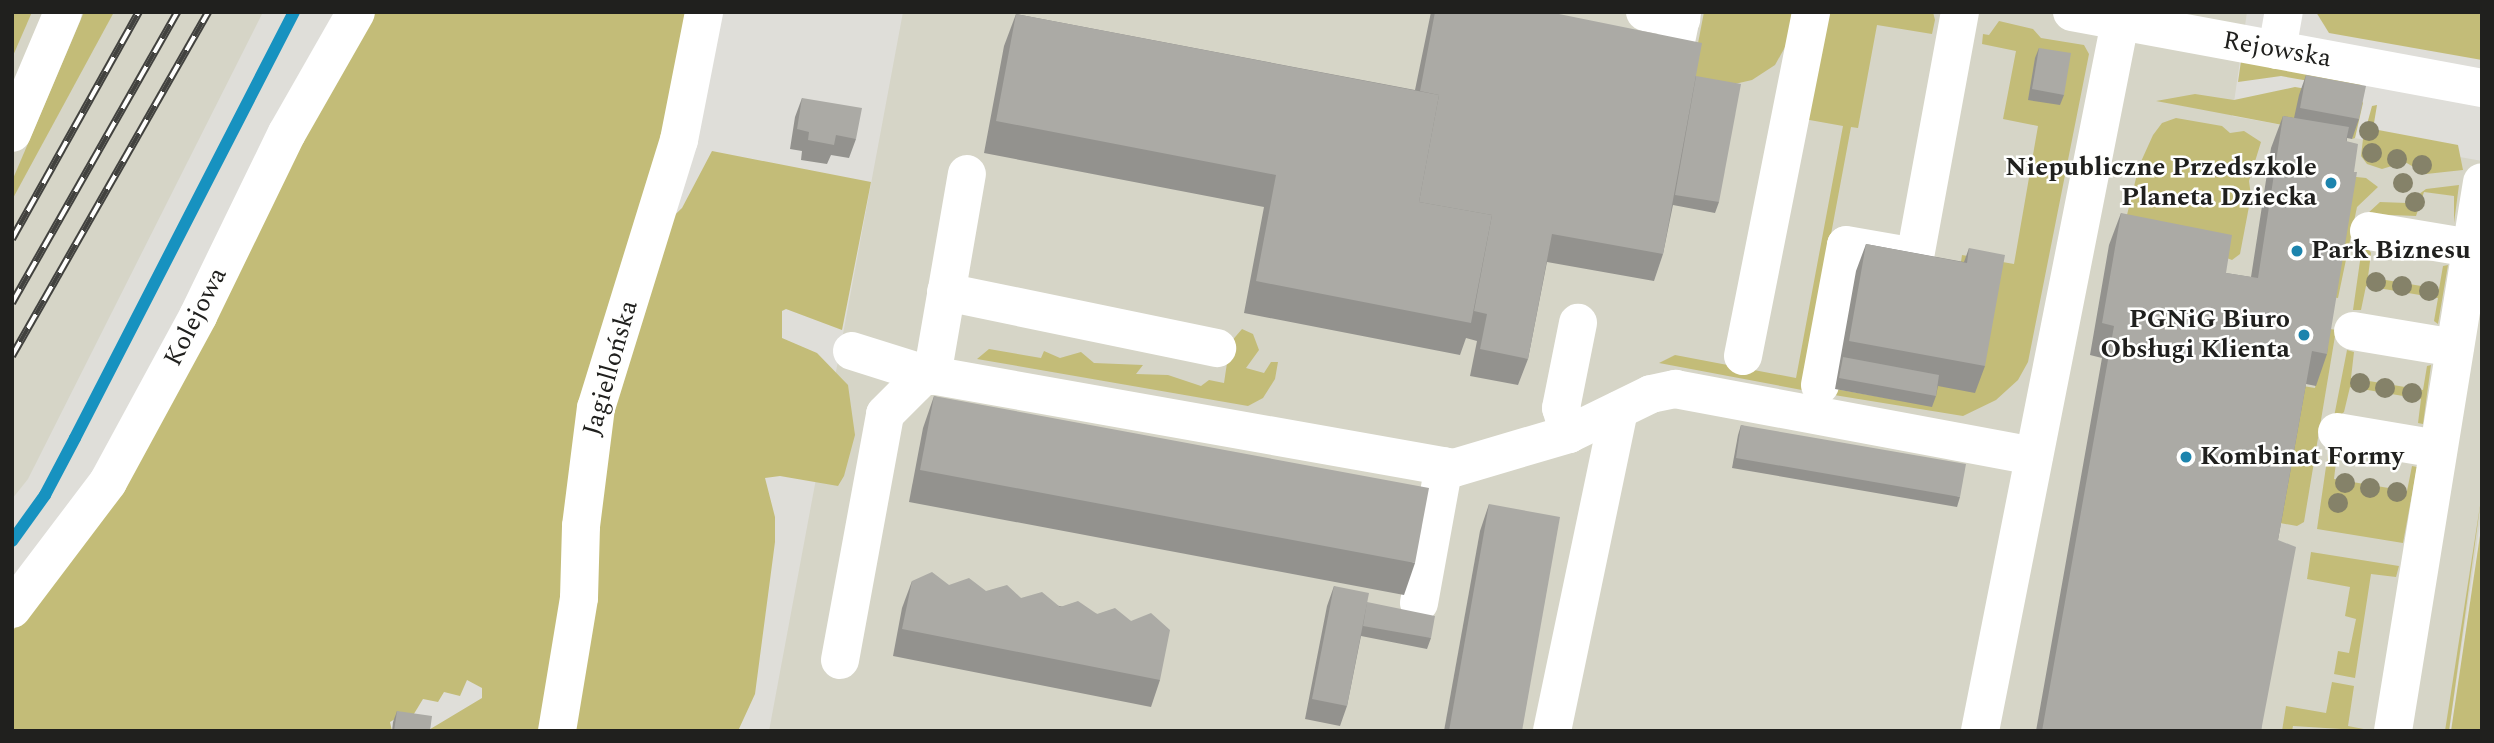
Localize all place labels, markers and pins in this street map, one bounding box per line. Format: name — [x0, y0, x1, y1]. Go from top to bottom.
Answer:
place label: Niepubliczne Przedszkole Planeta Dziecka — [2005, 152, 2317, 214]
marker: Niepubliczne Przedszkole Planeta Dziecka — [2323, 175, 2339, 191]
place label: Park Biznesu — [2311, 235, 2471, 267]
marker: Park Biznesu — [2289, 243, 2305, 259]
place label: PGNiG Biuro Obsługi Klienta — [2101, 304, 2290, 366]
marker: PGNiG Biuro Obsługi Klienta — [2296, 327, 2312, 343]
place label: Kombinat Formy — [2200, 441, 2404, 473]
marker: Kombinat Formy — [2178, 449, 2194, 465]

